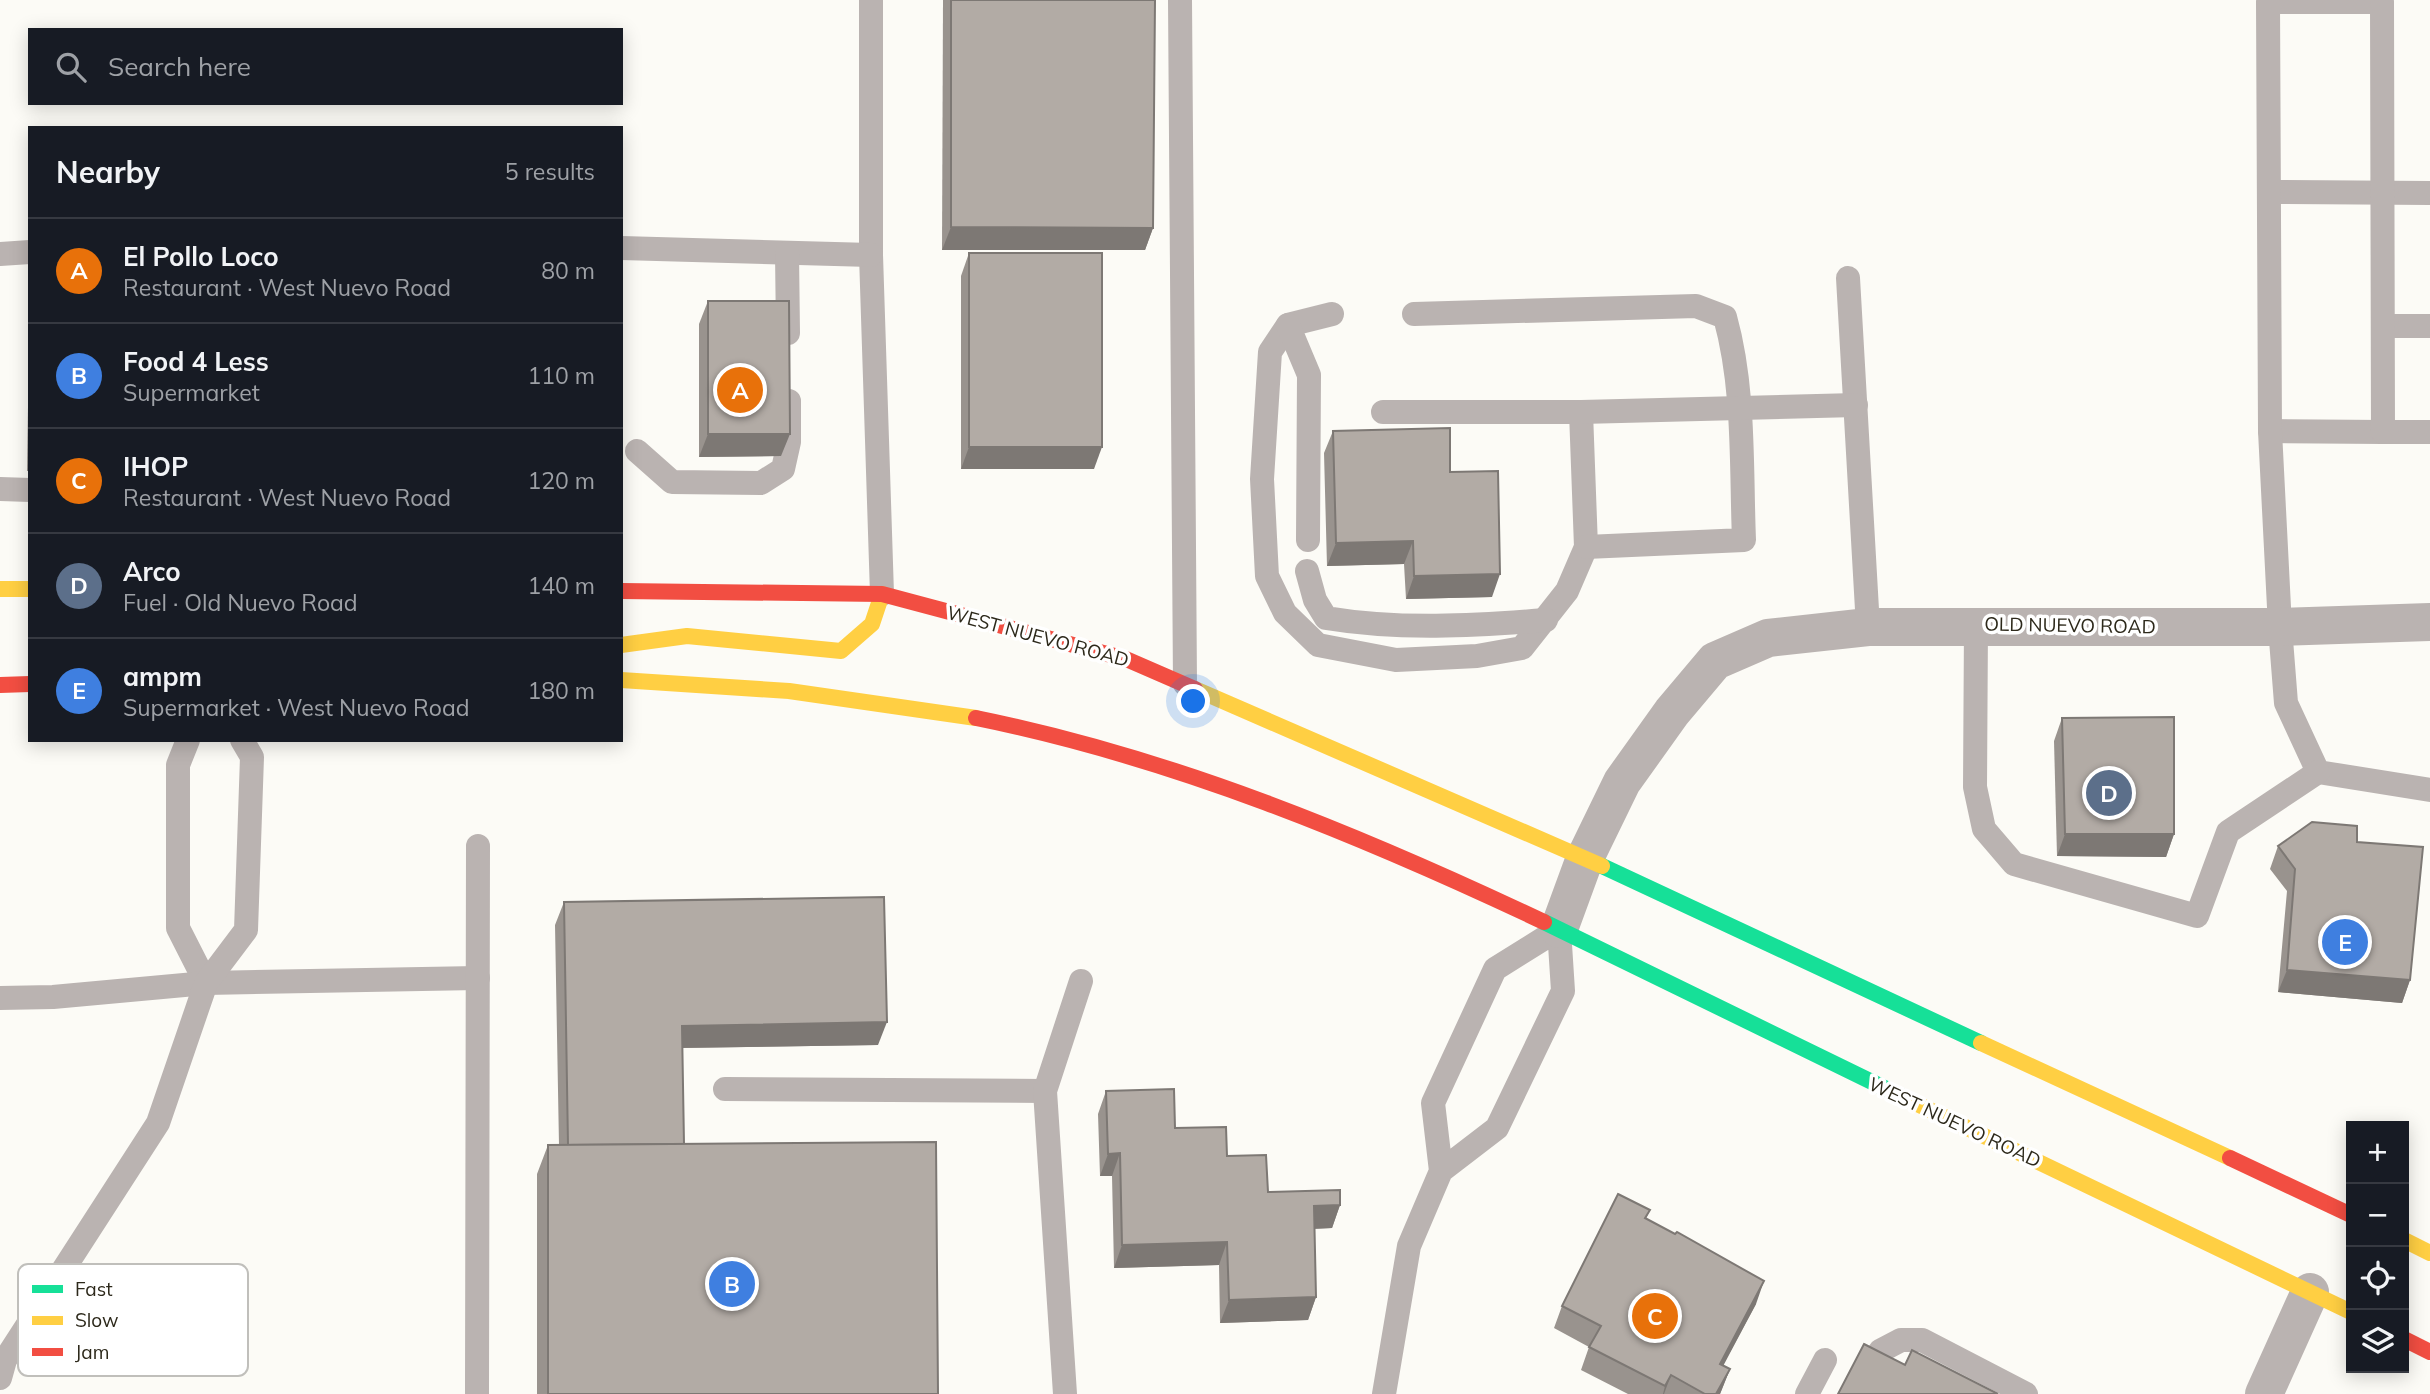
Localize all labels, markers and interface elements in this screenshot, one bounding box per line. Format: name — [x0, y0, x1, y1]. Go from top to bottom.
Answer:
search box — [28, 28, 623, 105]
icon: search — [52, 48, 90, 86]
text: Search here — [108, 50, 251, 83]
text: Nearby — [56, 153, 160, 191]
text: 5 results — [505, 157, 595, 186]
text: El Pollo Loco — [123, 240, 279, 273]
text: A — [70, 256, 88, 285]
text: 80 m — [541, 256, 595, 285]
text: Restaurant · West Nuevo Road — [123, 273, 451, 302]
text: Food 4 Less — [123, 345, 269, 378]
text: B — [71, 361, 87, 390]
text: 110 m — [527, 361, 595, 390]
pin: A — [717, 364, 763, 416]
text: Supermarket — [123, 378, 260, 407]
text: IHOP — [123, 450, 188, 483]
text: C — [71, 466, 87, 495]
text: 120 m — [527, 466, 595, 495]
text: Restaurant · West Nuevo Road — [123, 483, 451, 512]
text: Arco — [123, 555, 181, 588]
text: D — [70, 571, 88, 600]
text: 140 m — [527, 571, 595, 600]
text: Fuel · Old Nuevo Road — [123, 588, 358, 617]
street label: WEST NUEVO ROAD — [944, 600, 1132, 672]
street label: OLD NUEVO ROAD — [1984, 612, 2156, 638]
text: ampm — [123, 660, 202, 693]
text: E — [72, 676, 86, 705]
text: 180 m — [527, 676, 595, 705]
your location — [1176, 684, 1210, 718]
text: Supermarket · West Nuevo Road — [123, 693, 470, 722]
pin: D — [2086, 767, 2132, 819]
pin: E — [2322, 916, 2368, 968]
street label: WEST NUEVO ROAD — [1865, 1072, 2045, 1172]
map controls — [2346, 1121, 2409, 1373]
button: + — [2346, 1121, 2409, 1184]
button: − — [2346, 1184, 2409, 1247]
button: locate — [2346, 1247, 2409, 1310]
pin: B — [709, 1258, 755, 1310]
legend — [18, 1264, 248, 1376]
text: Fast — [75, 1277, 113, 1301]
pin: C — [1632, 1290, 1678, 1342]
text: Slow — [75, 1308, 119, 1332]
button: layers — [2346, 1310, 2409, 1373]
text: Jam — [75, 1340, 109, 1364]

